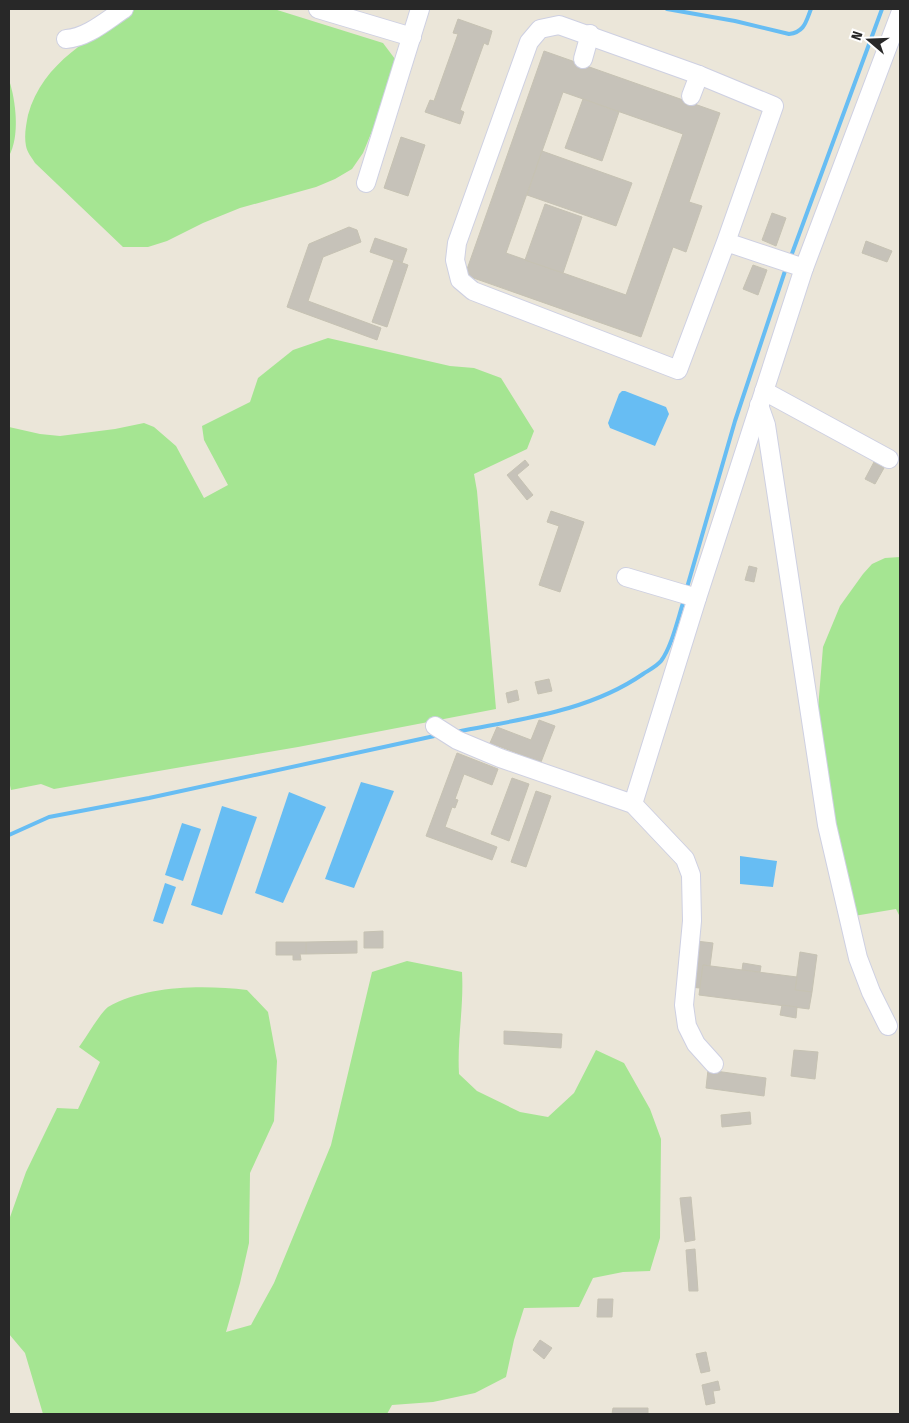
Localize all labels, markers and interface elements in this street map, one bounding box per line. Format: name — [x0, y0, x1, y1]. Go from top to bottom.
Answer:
north arrow — [844, 15, 894, 65]
text: N — [848, 29, 867, 43]

